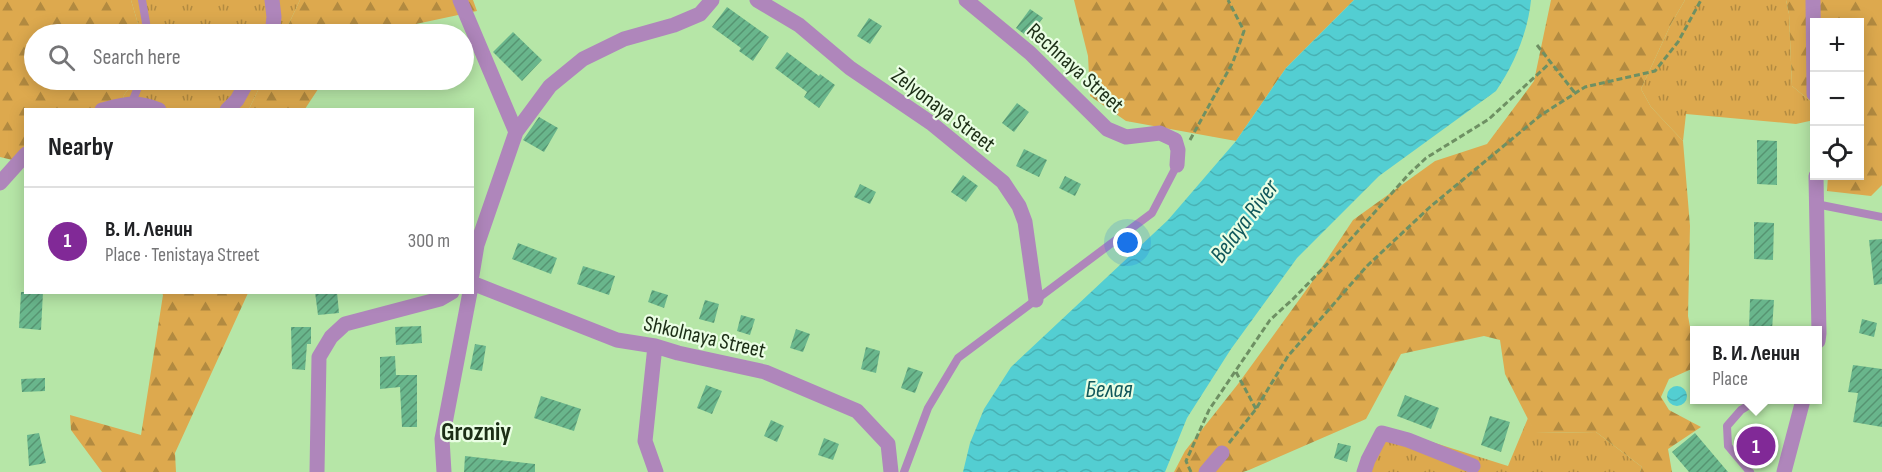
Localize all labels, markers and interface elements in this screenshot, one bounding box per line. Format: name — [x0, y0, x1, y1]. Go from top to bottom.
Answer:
street label: Rechnaya Street — [1021, 18, 1129, 119]
map controls — [1810, 18, 1864, 180]
button: + — [1810, 18, 1864, 72]
search box — [24, 24, 474, 90]
icon: search — [45, 41, 78, 74]
text: Search here — [93, 44, 180, 71]
street label: Zelyonaya Street — [886, 62, 1001, 158]
button: − — [1810, 72, 1864, 126]
button: locate — [1810, 126, 1864, 180]
text: Nearby — [48, 132, 114, 163]
water label: Belaya River — [1204, 173, 1286, 269]
text: В. И. Ленин — [105, 216, 193, 243]
your location — [1113, 228, 1142, 257]
text: 1 — [64, 229, 71, 253]
text: 300 m — [408, 229, 450, 253]
text: Place · Tenistaya Street — [105, 243, 260, 267]
street label: Shkolnaya Street — [641, 310, 769, 365]
popup — [1690, 326, 1822, 404]
text: В. И. Ленин — [1712, 340, 1800, 367]
text: Place — [1712, 367, 1748, 391]
water label: Белая — [1085, 375, 1133, 404]
district label: Grozniy — [441, 417, 511, 448]
pin: 1 — [1736, 424, 1776, 468]

